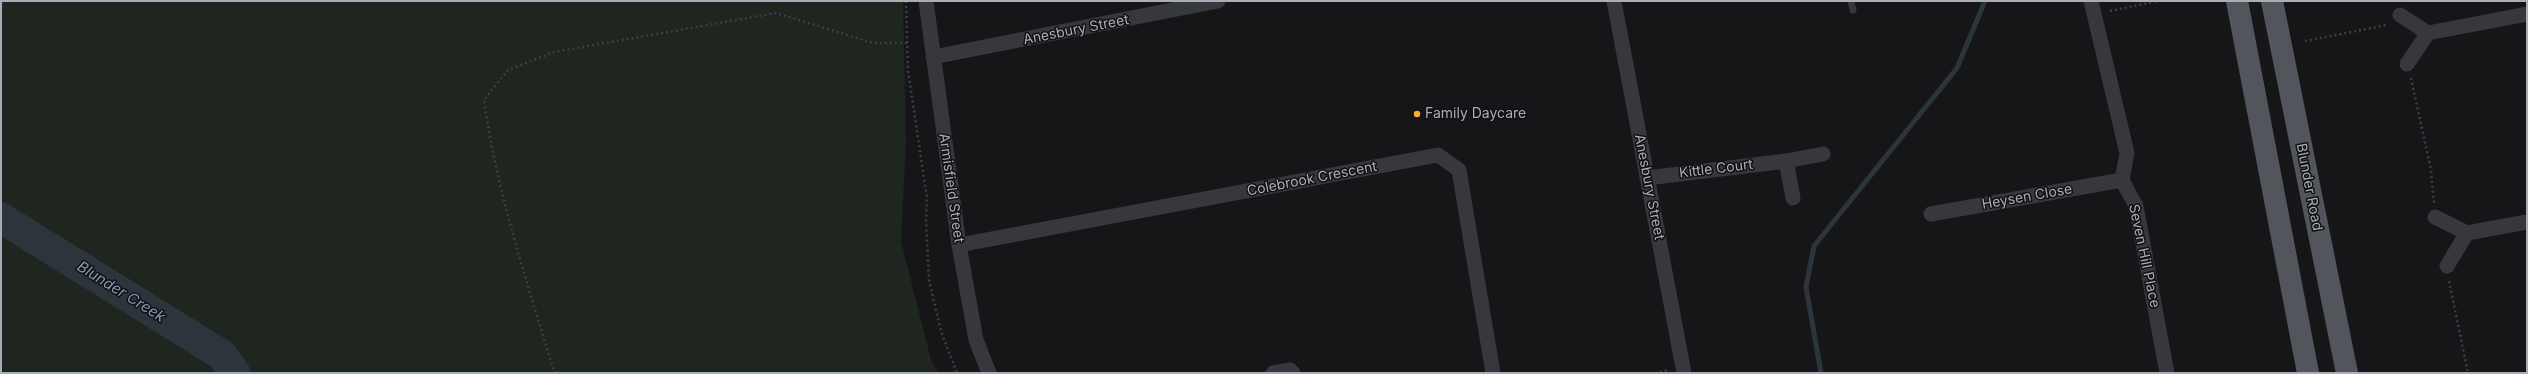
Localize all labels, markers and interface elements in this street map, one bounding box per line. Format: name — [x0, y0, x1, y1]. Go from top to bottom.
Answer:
street label: Anesbury Street — [1022, 12, 1130, 48]
place label: Family Daycare — [1425, 106, 1526, 122]
marker: Family Daycare — [1412, 109, 1422, 119]
street label: Armisfield Street — [935, 132, 967, 244]
street label: Anesbury Street — [1631, 133, 1667, 241]
street label: Blunder Road — [2292, 142, 2326, 232]
street label: Kittle Court — [1678, 156, 1754, 182]
street label: Colebrook Crescent — [1246, 158, 1378, 200]
street label: Heysen Close — [1980, 181, 2074, 213]
street label: Seven Hill Place — [2125, 203, 2163, 309]
water label: Blunder Creek — [74, 258, 168, 326]

